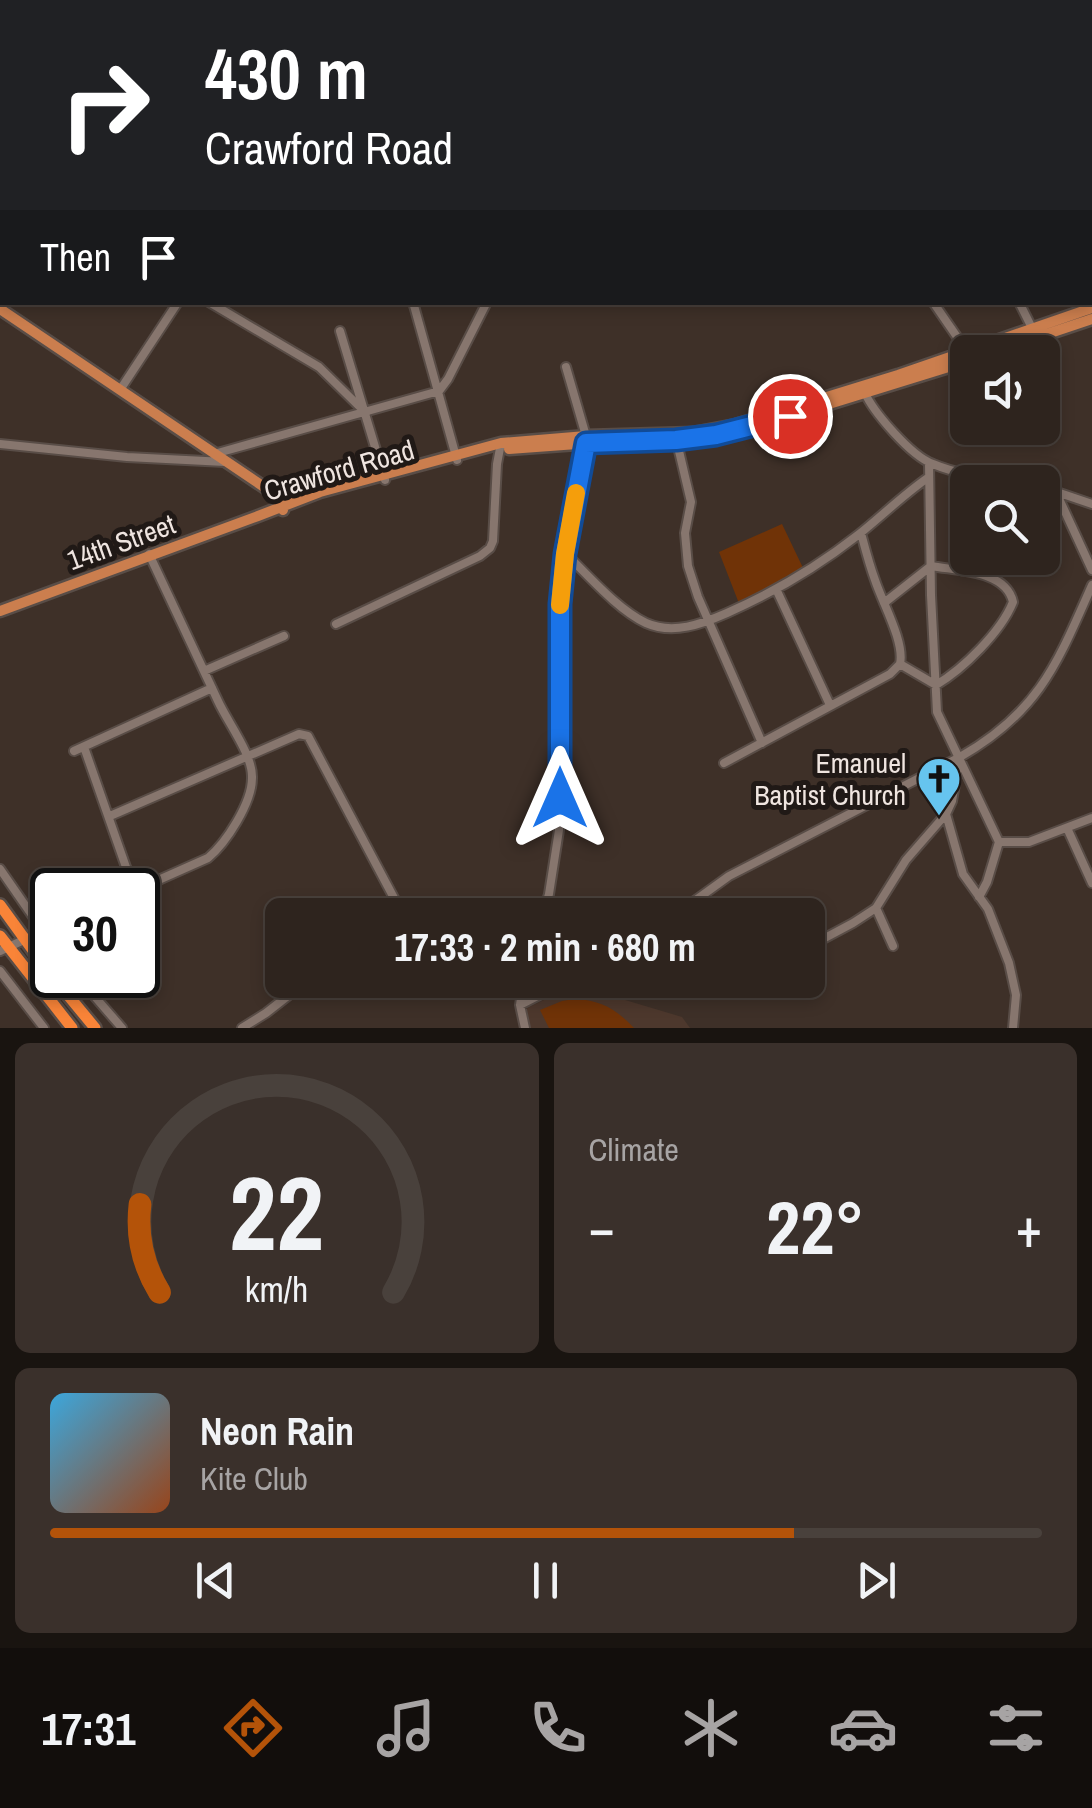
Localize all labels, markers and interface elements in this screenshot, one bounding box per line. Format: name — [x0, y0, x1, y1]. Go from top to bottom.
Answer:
text: 430 m — [205, 27, 368, 121]
icon: right — [40, 40, 170, 170]
text: Crawford Road — [205, 117, 453, 178]
icon: arrive — [131, 230, 186, 285]
text: Then — [40, 232, 111, 283]
map controls — [950, 335, 1060, 575]
button: sound — [950, 335, 1060, 445]
pin — [748, 374, 833, 459]
icon: arrive — [763, 389, 818, 444]
street label: Crawford Road — [260, 430, 418, 510]
button: search — [950, 465, 1060, 575]
street label: 14th Street — [62, 505, 180, 579]
place label: Emanuel Baptist Church — [754, 744, 906, 814]
position arrow — [508, 746, 612, 850]
church icon: Emanuel Baptist Church — [916, 756, 962, 817]
speed limit sign: 30 — [30, 868, 160, 998]
text: 17:33 · 2 min · 680 m — [394, 922, 696, 973]
text: Climate — [589, 1128, 679, 1171]
text: 22 — [229, 1142, 324, 1282]
text: 22° — [766, 1176, 864, 1277]
text: − — [589, 1190, 615, 1264]
text: + — [1016, 1190, 1042, 1264]
text: km/h — [245, 1265, 309, 1313]
text: Neon Rain — [200, 1406, 354, 1457]
text: Kite Club — [200, 1457, 308, 1500]
icon: previous — [188, 1553, 243, 1608]
icon: pause — [518, 1553, 573, 1608]
icon: next — [849, 1553, 904, 1608]
icon: directions — [218, 1693, 288, 1763]
icon: music — [371, 1693, 441, 1763]
icon: phone — [523, 1693, 593, 1763]
icon: climate — [676, 1693, 746, 1763]
icon: car — [828, 1693, 898, 1763]
icon: filters — [981, 1693, 1051, 1763]
text: 17:31 — [41, 1698, 136, 1759]

